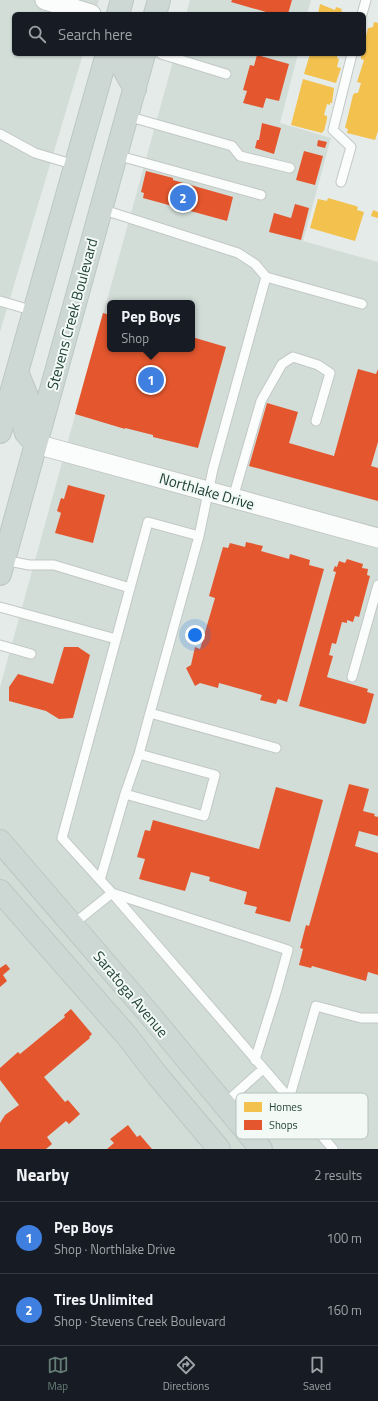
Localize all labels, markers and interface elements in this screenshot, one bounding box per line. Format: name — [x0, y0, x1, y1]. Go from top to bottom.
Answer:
search box — [12, 12, 366, 56]
icon: search — [26, 23, 48, 45]
text: Search here — [58, 23, 132, 46]
pin: 2 — [170, 183, 196, 213]
street label: Stevens Creek Boulevard — [41, 236, 103, 392]
popup — [107, 300, 195, 352]
text: Pep Boys — [121, 305, 181, 328]
text: Shop — [121, 328, 149, 348]
pin: 1 — [138, 365, 164, 395]
street label: Northlake Drive — [157, 466, 257, 516]
your location — [185, 625, 205, 645]
street label: Saratoga Avenue — [88, 946, 174, 1042]
legend — [236, 1093, 368, 1139]
text: Homes — [269, 1099, 302, 1115]
text: Shops — [269, 1117, 298, 1133]
text: Nearby — [16, 1162, 69, 1188]
text: 2 results — [314, 1165, 362, 1185]
text: Pep Boys — [54, 1216, 113, 1239]
text: 1 — [25, 1228, 33, 1248]
text: 100 m — [326, 1228, 362, 1248]
text: Shop · Northlake Drive — [54, 1239, 175, 1259]
text: Tires Unlimited — [54, 1288, 153, 1311]
text: 2 — [25, 1300, 33, 1320]
text: 160 m — [326, 1300, 362, 1320]
text: Shop · Stevens Creek Boulevard — [54, 1311, 226, 1331]
tab: Map — [47, 1354, 69, 1394]
tab: Directions — [163, 1354, 209, 1394]
tab: Saved — [303, 1354, 331, 1394]

